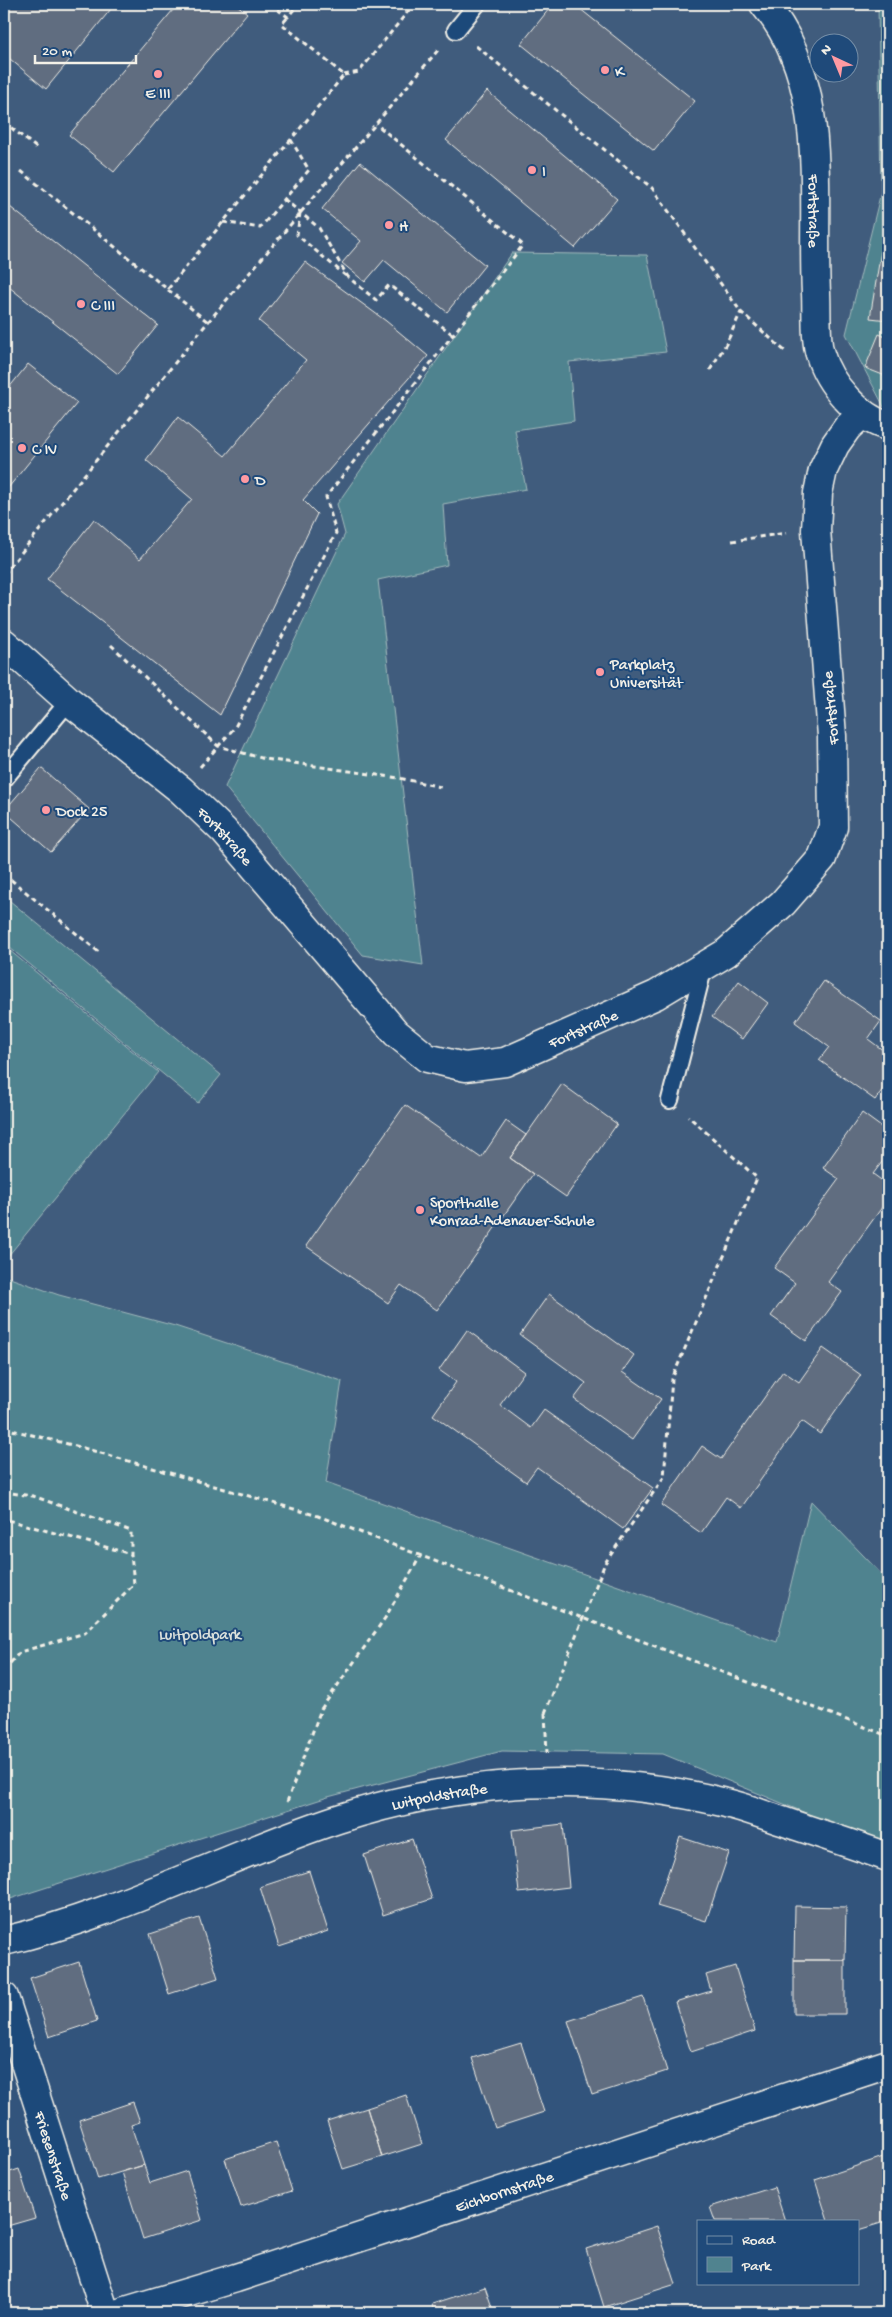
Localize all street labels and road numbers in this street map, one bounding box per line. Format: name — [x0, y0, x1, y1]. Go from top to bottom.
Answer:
street label: Fortstraße — [802, 173, 821, 249]
street label: Fortstraße — [820, 669, 845, 746]
street label: Fortstraße — [191, 804, 256, 871]
street label: Fortstraße — [546, 1007, 622, 1055]
street label: Luitpoldstraße — [390, 1781, 489, 1816]
street label: Friesenstraße — [28, 2108, 75, 2204]
street label: Eichbornstraße — [453, 2168, 557, 2218]

